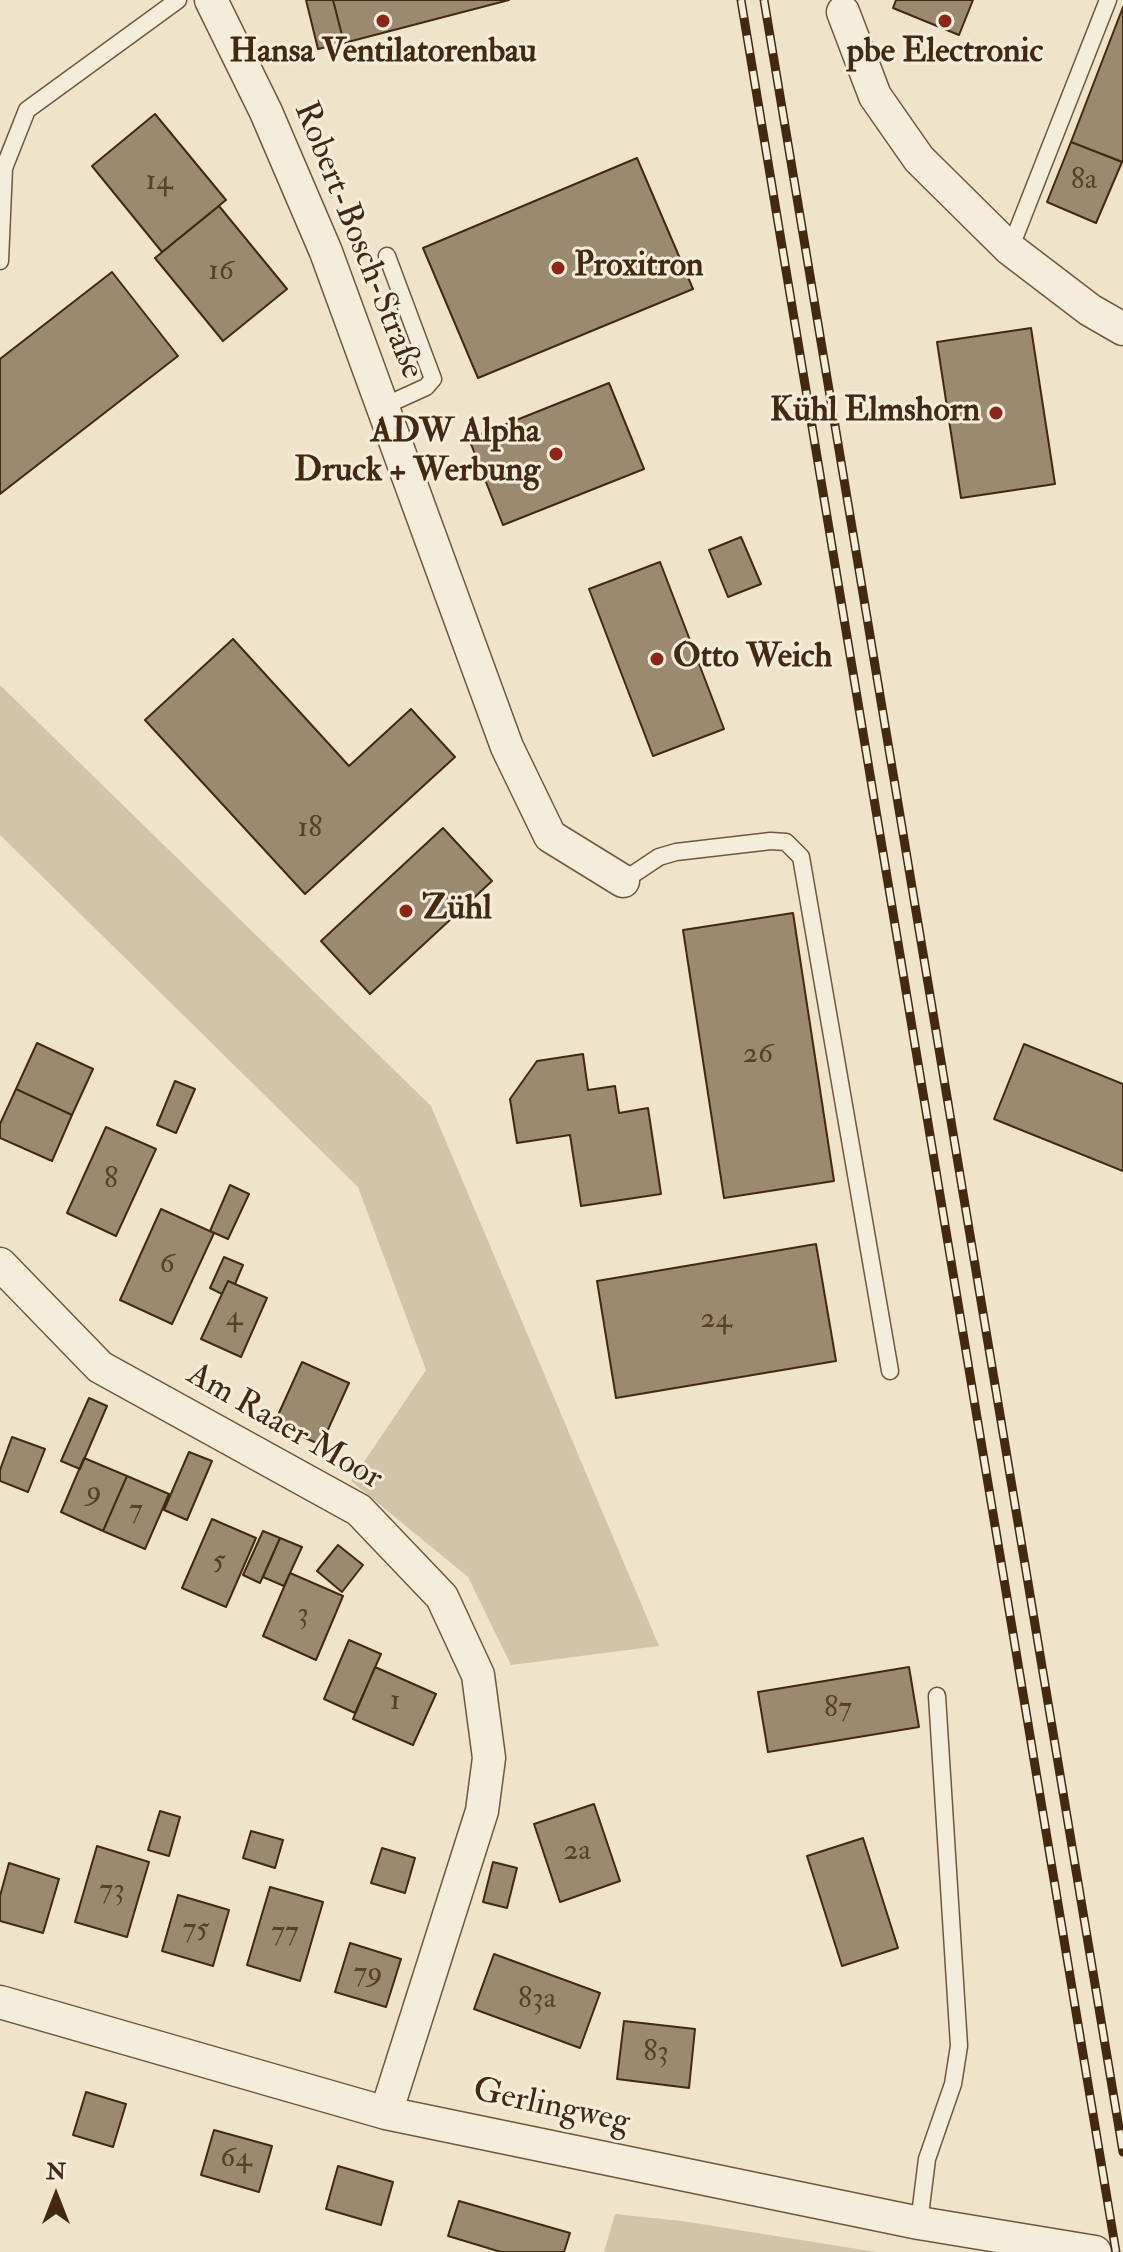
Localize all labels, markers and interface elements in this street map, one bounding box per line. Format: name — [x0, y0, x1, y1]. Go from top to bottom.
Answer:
marker: Hansa Ventilatorenbau — [374, 12, 392, 30]
marker: pbe Electronic — [936, 12, 954, 30]
place label: Hansa Ventilatorenbau — [229, 34, 537, 74]
place label: pbe Electronic — [847, 34, 1043, 74]
street label: Robert-Bosch-Straße — [283, 97, 431, 385]
house number: 8a — [1071, 164, 1097, 200]
house number: 14 — [146, 165, 172, 201]
place label: Proxitron — [574, 248, 704, 288]
house number: 16 — [208, 255, 234, 291]
marker: Proxitron — [549, 259, 567, 277]
place label: Kühl Elmshorn — [770, 393, 980, 433]
marker: Kühl Elmshorn — [987, 404, 1005, 422]
place label: ADW Alpha Druck + Werbung — [294, 414, 540, 494]
marker: ADW Alpha Druck + Werbung — [547, 445, 565, 463]
place label: Otto Weich — [673, 639, 832, 679]
marker: Otto Weich — [648, 650, 666, 668]
house number: 18 — [298, 812, 322, 848]
place label: Zühl — [422, 891, 492, 931]
marker: Zühl — [397, 902, 415, 920]
house number: 26 — [743, 1038, 773, 1074]
house number: 8 — [104, 1163, 118, 1199]
house number: 6 — [159, 1248, 175, 1284]
house number: 4 — [226, 1301, 242, 1337]
house number: 24 — [700, 1303, 732, 1339]
street label: Am Raaer Moor — [179, 1356, 389, 1500]
house number: 9 — [86, 1476, 102, 1512]
house number: 7 — [129, 1494, 143, 1530]
house number: 5 — [212, 1545, 226, 1581]
house number: 3 — [297, 1598, 309, 1634]
house number: 1 — [390, 1685, 400, 1721]
house number: 87 — [824, 1692, 852, 1728]
house number: 2a — [563, 1835, 591, 1871]
house number: 73 — [99, 1874, 125, 1910]
house number: 75 — [183, 1913, 209, 1949]
house number: 77 — [271, 1916, 299, 1952]
house number: 79 — [353, 1957, 383, 1993]
house number: 83a — [518, 1983, 556, 2019]
house number: 83 — [643, 2036, 669, 2072]
street label: Gerlingweg — [469, 2072, 633, 2144]
house number: 64 — [220, 2142, 252, 2178]
north arrow — [16, 2156, 96, 2236]
text: N — [46, 2158, 66, 2186]

